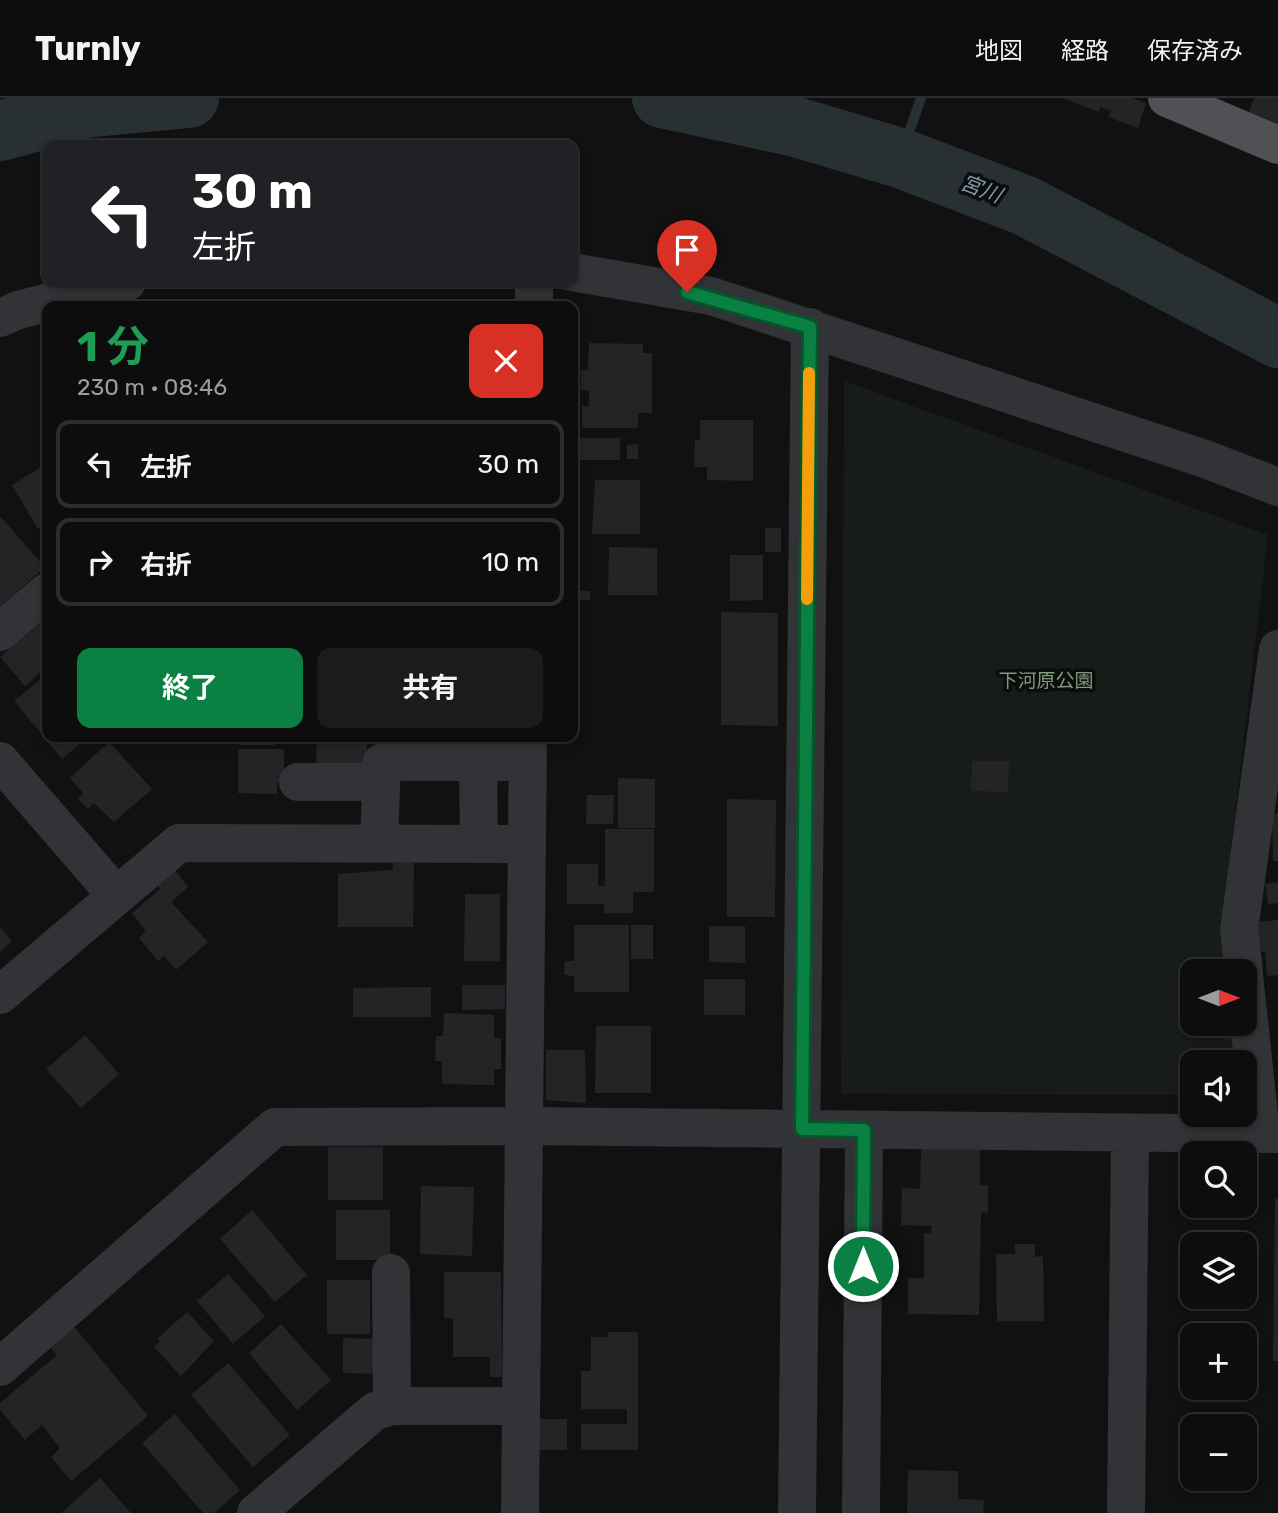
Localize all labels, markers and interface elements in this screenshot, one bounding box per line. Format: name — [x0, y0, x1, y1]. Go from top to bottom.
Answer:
text: Turnly — [35, 29, 141, 68]
text: 地図 — [975, 37, 1023, 65]
text: 経路 — [1061, 37, 1109, 65]
text: 保存済み — [1147, 37, 1243, 65]
text: 30 m — [192, 162, 313, 220]
icon: left — [77, 168, 168, 259]
water label: 宮川 — [957, 169, 1007, 208]
pin — [657, 220, 717, 292]
text: 左折 — [192, 228, 256, 266]
icon: arrive — [668, 231, 706, 269]
text: 1 分 — [77, 322, 149, 372]
button: close — [469, 324, 543, 398]
text: 230 m · 08:46 — [77, 373, 227, 401]
icon: left — [81, 445, 119, 483]
text: 30 m — [477, 449, 539, 480]
text: 左折 — [140, 452, 192, 483]
icon: right — [81, 543, 119, 581]
text: 10 m — [482, 547, 539, 578]
text: 右折 — [140, 550, 192, 581]
button: 終了 — [77, 648, 303, 728]
button: 共有 — [317, 648, 543, 728]
park label: 下河原公園 — [998, 669, 1094, 692]
north arrow — [1180, 959, 1256, 1036]
map controls — [1180, 959, 1257, 1491]
button: sound — [1180, 1050, 1257, 1127]
button: search — [1180, 1141, 1257, 1218]
position arrow — [826, 1229, 900, 1303]
button: layers — [1180, 1232, 1257, 1309]
button: + — [1180, 1323, 1257, 1400]
button: − — [1180, 1414, 1257, 1491]

